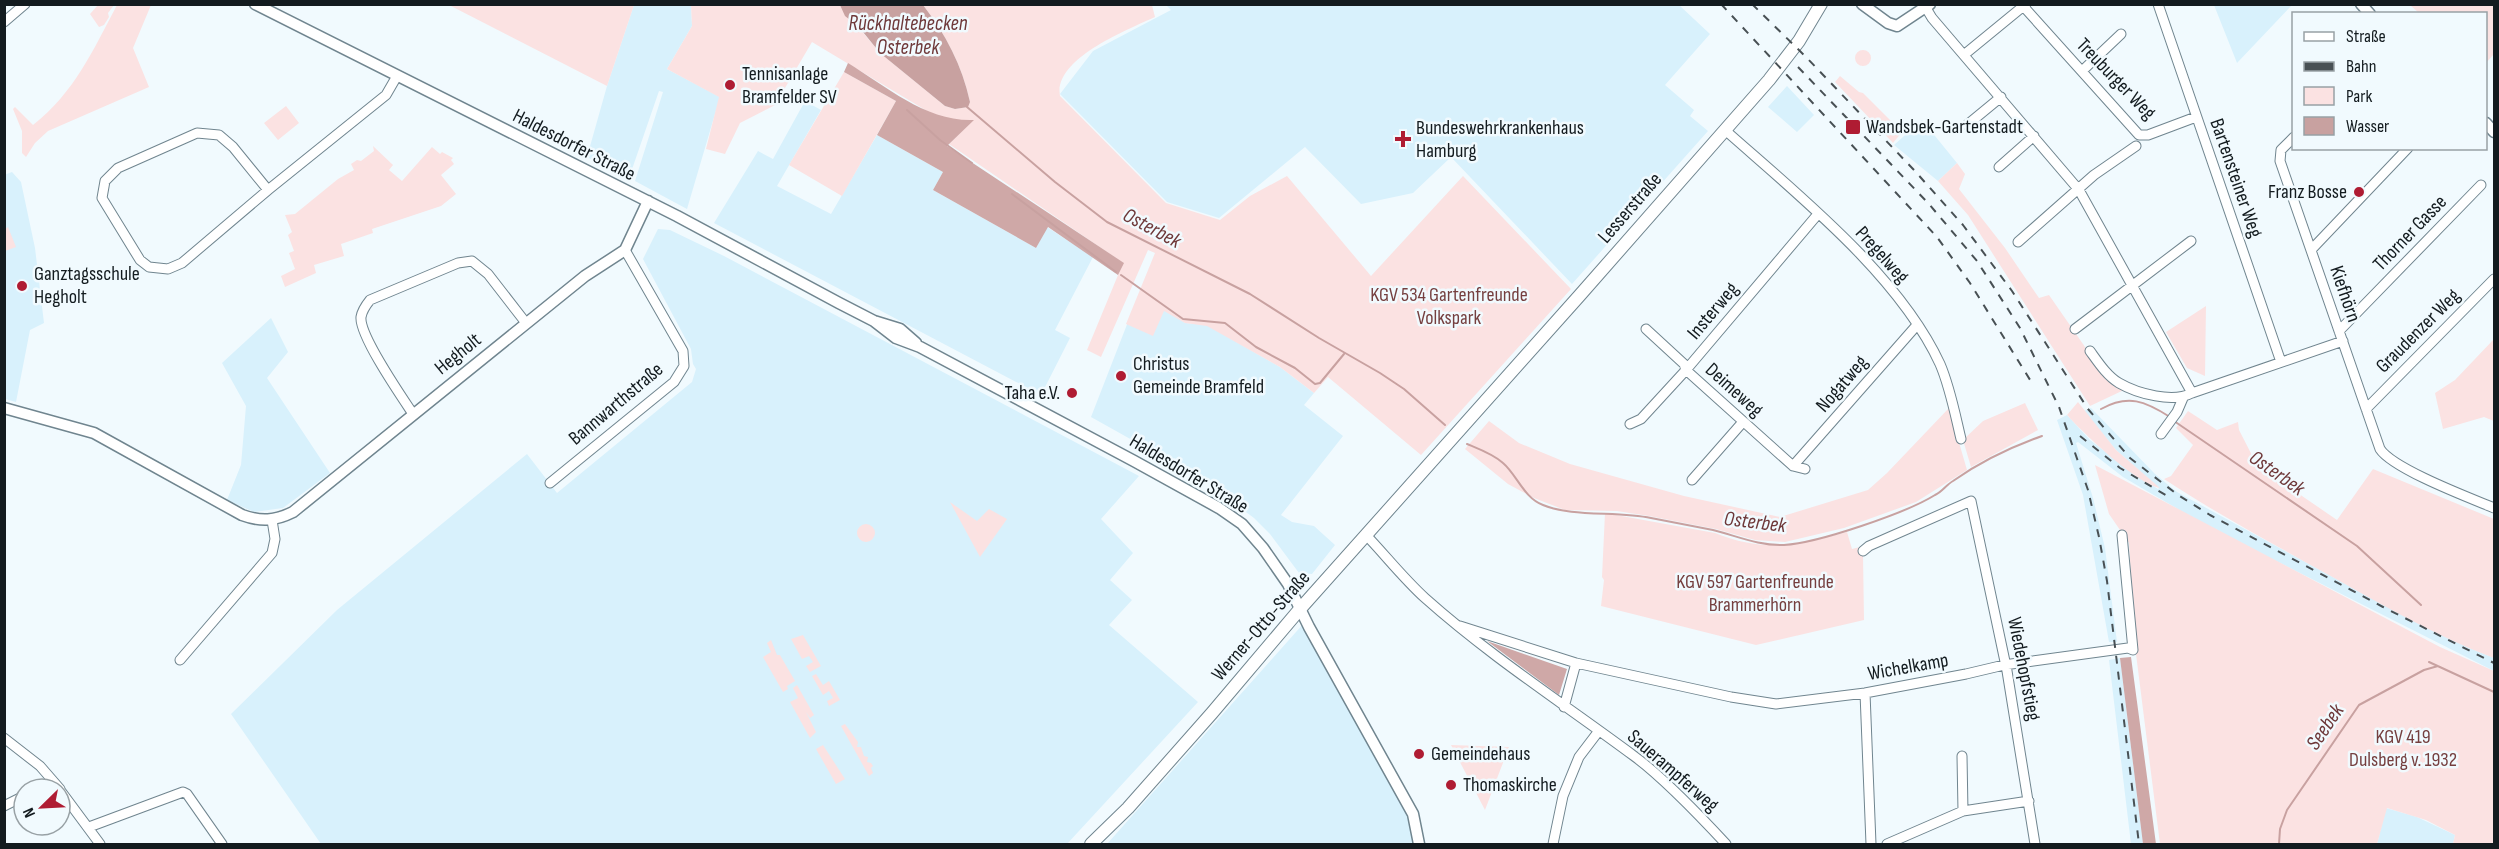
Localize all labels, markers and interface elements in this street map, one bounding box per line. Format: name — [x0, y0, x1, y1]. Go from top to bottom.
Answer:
water label: Rückhaltebecken Osterbek — [848, 11, 968, 60]
legend — [2292, 12, 2487, 150]
text: Straße — [2346, 26, 2386, 47]
street label: Treuburger Weg — [2071, 33, 2161, 125]
text: Bahn — [2346, 56, 2376, 77]
place label: Tennisanlage Bramfelder SV — [742, 62, 837, 109]
marker: Tennisanlage Bramfelder SV — [723, 78, 737, 92]
text: Park — [2346, 86, 2372, 107]
street label: Haldesdorfer Straße — [509, 104, 639, 186]
place label: Wandsbek-Gartenstadt — [1866, 115, 2023, 139]
street label: Bartensteiner Weg — [2204, 115, 2268, 241]
place label: Bundeswehrkrankenhaus Hamburg — [1416, 116, 1584, 163]
text: Wasser — [2346, 116, 2389, 137]
marker: Wandsbek-Gartenstadt — [1844, 118, 1862, 136]
marker: Bundeswehrkrankenhaus Hamburg — [1394, 130, 1412, 148]
street label: Lesserstraße — [1593, 168, 1667, 248]
place label: Franz Bosse — [2268, 180, 2347, 204]
marker: Franz Bosse — [2352, 185, 2366, 199]
street label: Thorner Gasse — [2368, 190, 2452, 276]
water label: Osterbek — [1119, 202, 1186, 254]
street label: Pregelweg — [1850, 221, 1914, 289]
place label: Ganztagsschule Hegholt — [34, 262, 140, 309]
street label: Kiefhörn — [2324, 263, 2366, 325]
street label: Insterweg — [1682, 278, 1744, 344]
marker: Ganztagsschule Hegholt — [15, 279, 29, 293]
park label: KGV 534 Gartenfreunde Volkspark — [1370, 283, 1528, 330]
street label: Graudenzer Weg — [2371, 284, 2465, 378]
street label: Hegholt — [430, 328, 486, 380]
street label: Nogatweg — [1811, 351, 1873, 417]
place label: Christus Gemeinde Bramfeld — [1133, 352, 1264, 399]
street label: Bannwarthstraße — [564, 358, 668, 450]
street label: Deimeweg — [1700, 358, 1768, 422]
marker: Christus Gemeinde Bramfeld — [1114, 369, 1128, 383]
place label: Taha e.V. — [1005, 381, 1060, 405]
marker: Taha e.V. — [1065, 386, 1079, 400]
street label: Haldesdorfer Straße — [1125, 429, 1253, 519]
water label: Osterbek — [2244, 445, 2311, 502]
water label: Osterbek — [1723, 506, 1789, 538]
street label: Werner-Otto-Straße — [1207, 566, 1315, 686]
park label: KGV 597 Gartenfreunde Brammerhörn — [1676, 570, 1834, 617]
street label: Wiedehopfstieg — [2002, 615, 2046, 723]
street label: Wichelkamp — [1866, 648, 1950, 686]
water label: Seebek — [2301, 698, 2350, 755]
street label: Sauerampferweg — [1622, 725, 1724, 817]
park label: KGV 419 Dulsberg v. 1932 — [2349, 725, 2457, 772]
place label: Gemeindehaus — [1431, 742, 1530, 766]
marker: Gemeindehaus — [1412, 747, 1426, 761]
place label: Thomaskirche — [1463, 773, 1557, 797]
north arrow — [12, 777, 72, 837]
marker: Thomaskirche — [1444, 778, 1458, 792]
text: N — [19, 805, 40, 820]

